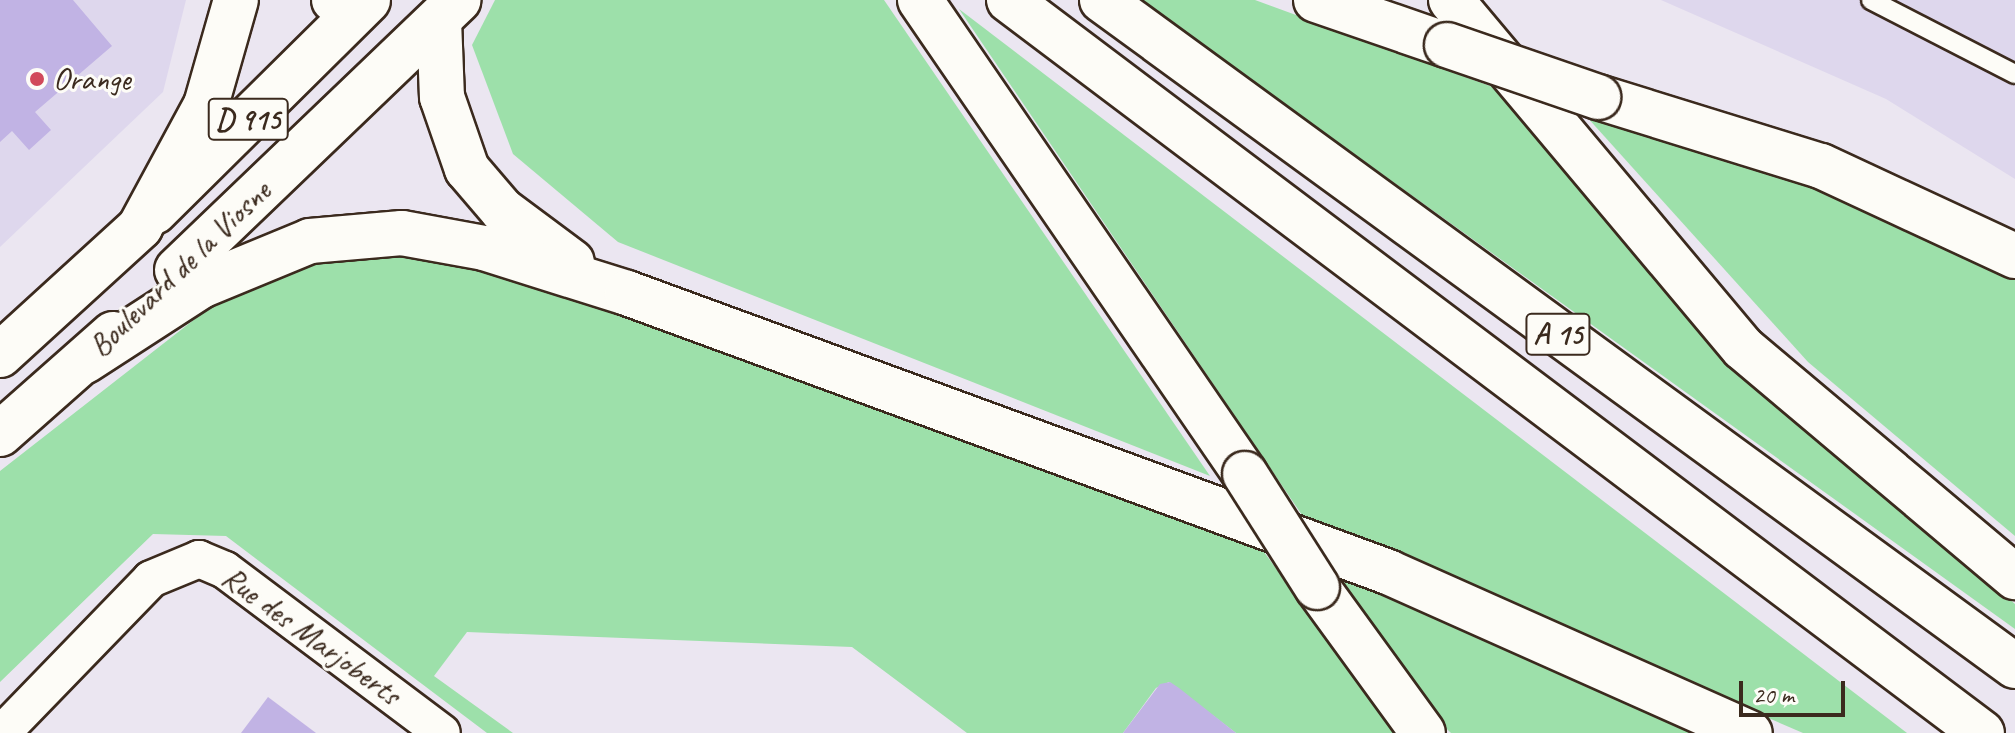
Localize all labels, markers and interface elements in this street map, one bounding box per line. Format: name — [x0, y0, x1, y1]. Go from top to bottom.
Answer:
place label: Orange — [53, 60, 130, 98]
marker: Orange — [28, 70, 46, 88]
road number: D 915 — [206, 93, 290, 145]
street label: Boulevard de la Viosne — [81, 172, 279, 366]
road number: A 15 — [1524, 308, 1592, 360]
street label: Rue des Marjoberts — [214, 558, 408, 714]
scale bar — [1743, 665, 1849, 715]
text: 20 m — [1753, 680, 1794, 710]

